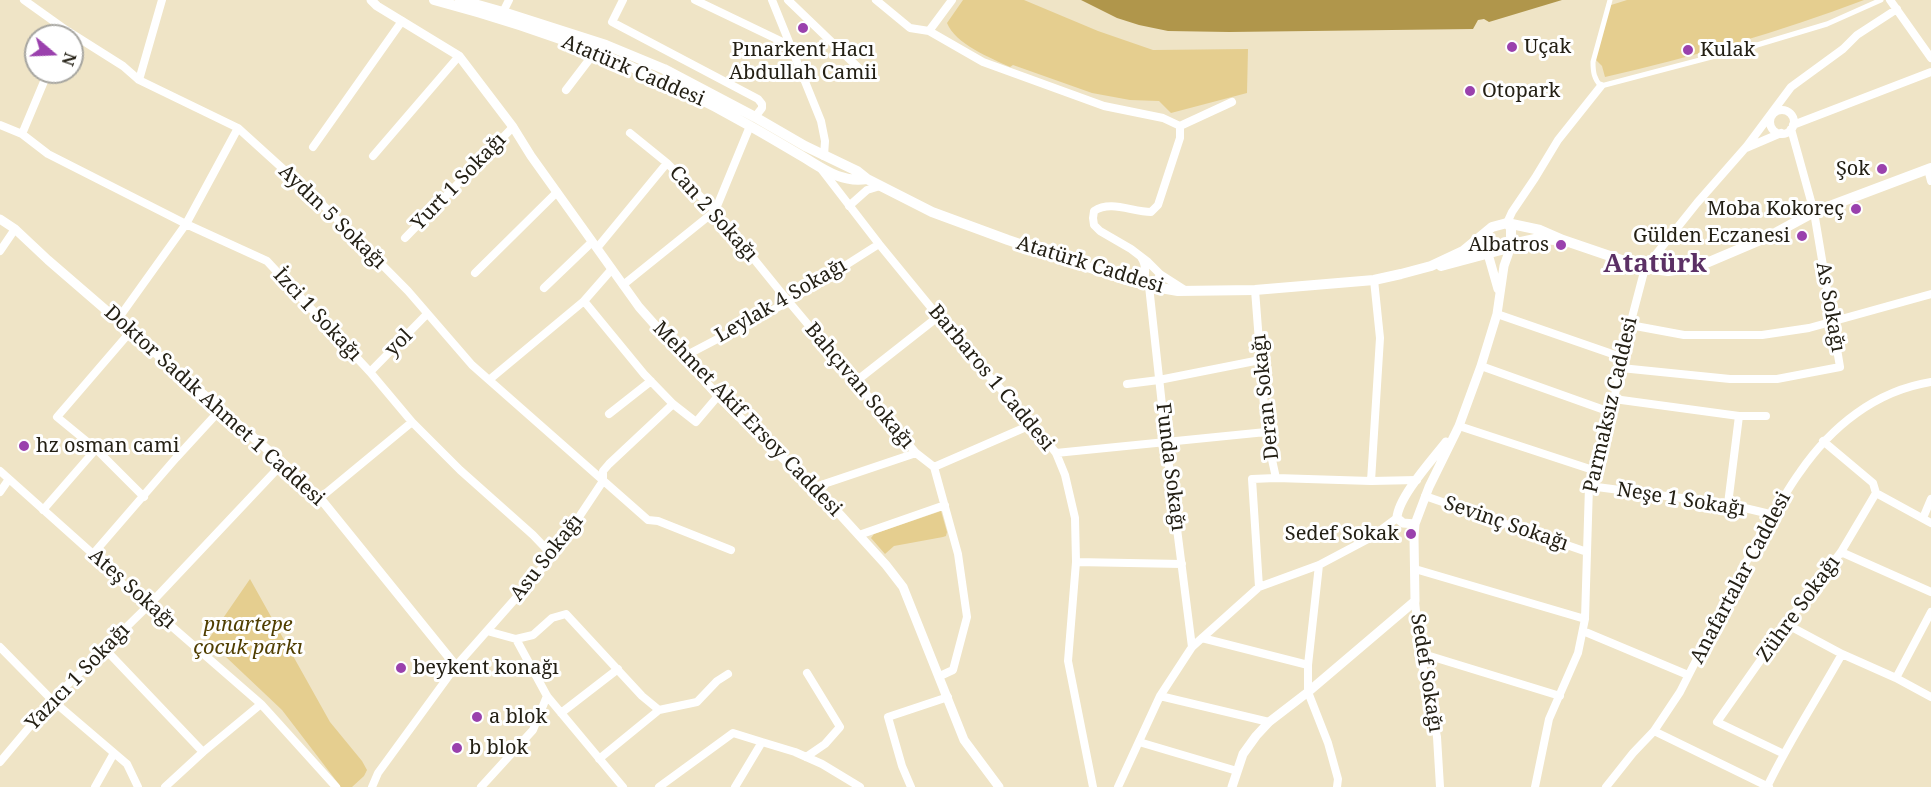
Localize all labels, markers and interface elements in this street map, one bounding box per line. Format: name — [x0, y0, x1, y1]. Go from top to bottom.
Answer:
marker: Pınarkent Hacı Abdullah Camii — [796, 21, 810, 35]
north arrow — [24, 24, 84, 84]
street label: Atatürk Caddesi — [558, 30, 708, 112]
place label: Uçak — [1524, 35, 1571, 59]
place label: Pınarkent Hacı Abdullah Camii — [729, 38, 877, 85]
place label: Kulak — [1700, 38, 1755, 62]
marker: Uçak — [1505, 40, 1519, 54]
marker: Kulak — [1681, 43, 1695, 57]
text: N — [57, 50, 82, 69]
place label: Otopark — [1482, 79, 1560, 103]
marker: Otopark — [1463, 84, 1477, 98]
street label: Yurt 1 Sokağı — [407, 128, 511, 236]
place label: Şok — [1836, 157, 1870, 181]
street label: Aydın 5 Sokağı — [273, 160, 391, 274]
street label: Can 2 Sokağı — [664, 161, 762, 267]
marker: Şok — [1875, 162, 1889, 176]
place label: Moba Kokoreç — [1707, 197, 1844, 221]
marker: Moba Kokoreç — [1849, 202, 1863, 216]
place label: Gülden Eczanesi — [1633, 224, 1790, 248]
marker: Gülden Eczanesi — [1795, 229, 1809, 243]
street label: Atatürk Caddesi — [1013, 231, 1167, 299]
place label: Albatros — [1468, 233, 1549, 257]
marker: Albatros — [1554, 238, 1568, 252]
district label: Atatürk — [1603, 249, 1707, 281]
street label: Leylak 4 Sokağı — [711, 254, 851, 348]
street label: As Sokağı — [1810, 260, 1850, 354]
street label: İzci 1 Sokağı — [268, 264, 366, 366]
street label: Barbaros 1 Caddesi — [923, 300, 1059, 456]
street label: Doktor Sadık Ahmet 1 Caddesi — [99, 301, 329, 511]
street label: Parmaksız Caddesi — [1579, 315, 1643, 495]
street label: Mehmet Akif Ersoy Caddesi — [648, 317, 846, 521]
street label: Bahçıvan Sokağı — [799, 318, 919, 454]
street label: yol — [380, 324, 418, 362]
street label: Deran Sokağı — [1247, 333, 1285, 461]
street label: Funda Sokağı — [1150, 402, 1190, 532]
place label: hz osman cami — [36, 434, 179, 458]
marker: hz osman cami — [17, 439, 31, 453]
street label: Neşe 1 Sokağı — [1615, 478, 1747, 522]
street label: Anafartalar Caddesi — [1686, 488, 1796, 668]
street label: Sevinç Sokağı — [1441, 491, 1571, 557]
street label: Asu Sokağı — [506, 510, 588, 606]
place label: Sedef Sokak — [1285, 522, 1399, 546]
marker: Sedef Sokak — [1404, 527, 1418, 541]
street label: Ateş Sokağı — [84, 544, 180, 634]
street label: Zühre Sokağı — [1753, 551, 1845, 667]
street label: Sedef Sokağı — [1405, 612, 1447, 734]
park label: pınartepe çocuk parkı — [193, 613, 303, 660]
street label: Yazıcı 1 Sokağı — [21, 618, 135, 736]
place label: beykent konağı — [413, 656, 559, 680]
marker: beykent konağı — [394, 661, 408, 675]
place label: a blok — [489, 705, 547, 729]
marker: a blok — [470, 710, 484, 724]
place label: b blok — [469, 736, 528, 760]
marker: b blok — [450, 741, 464, 755]

